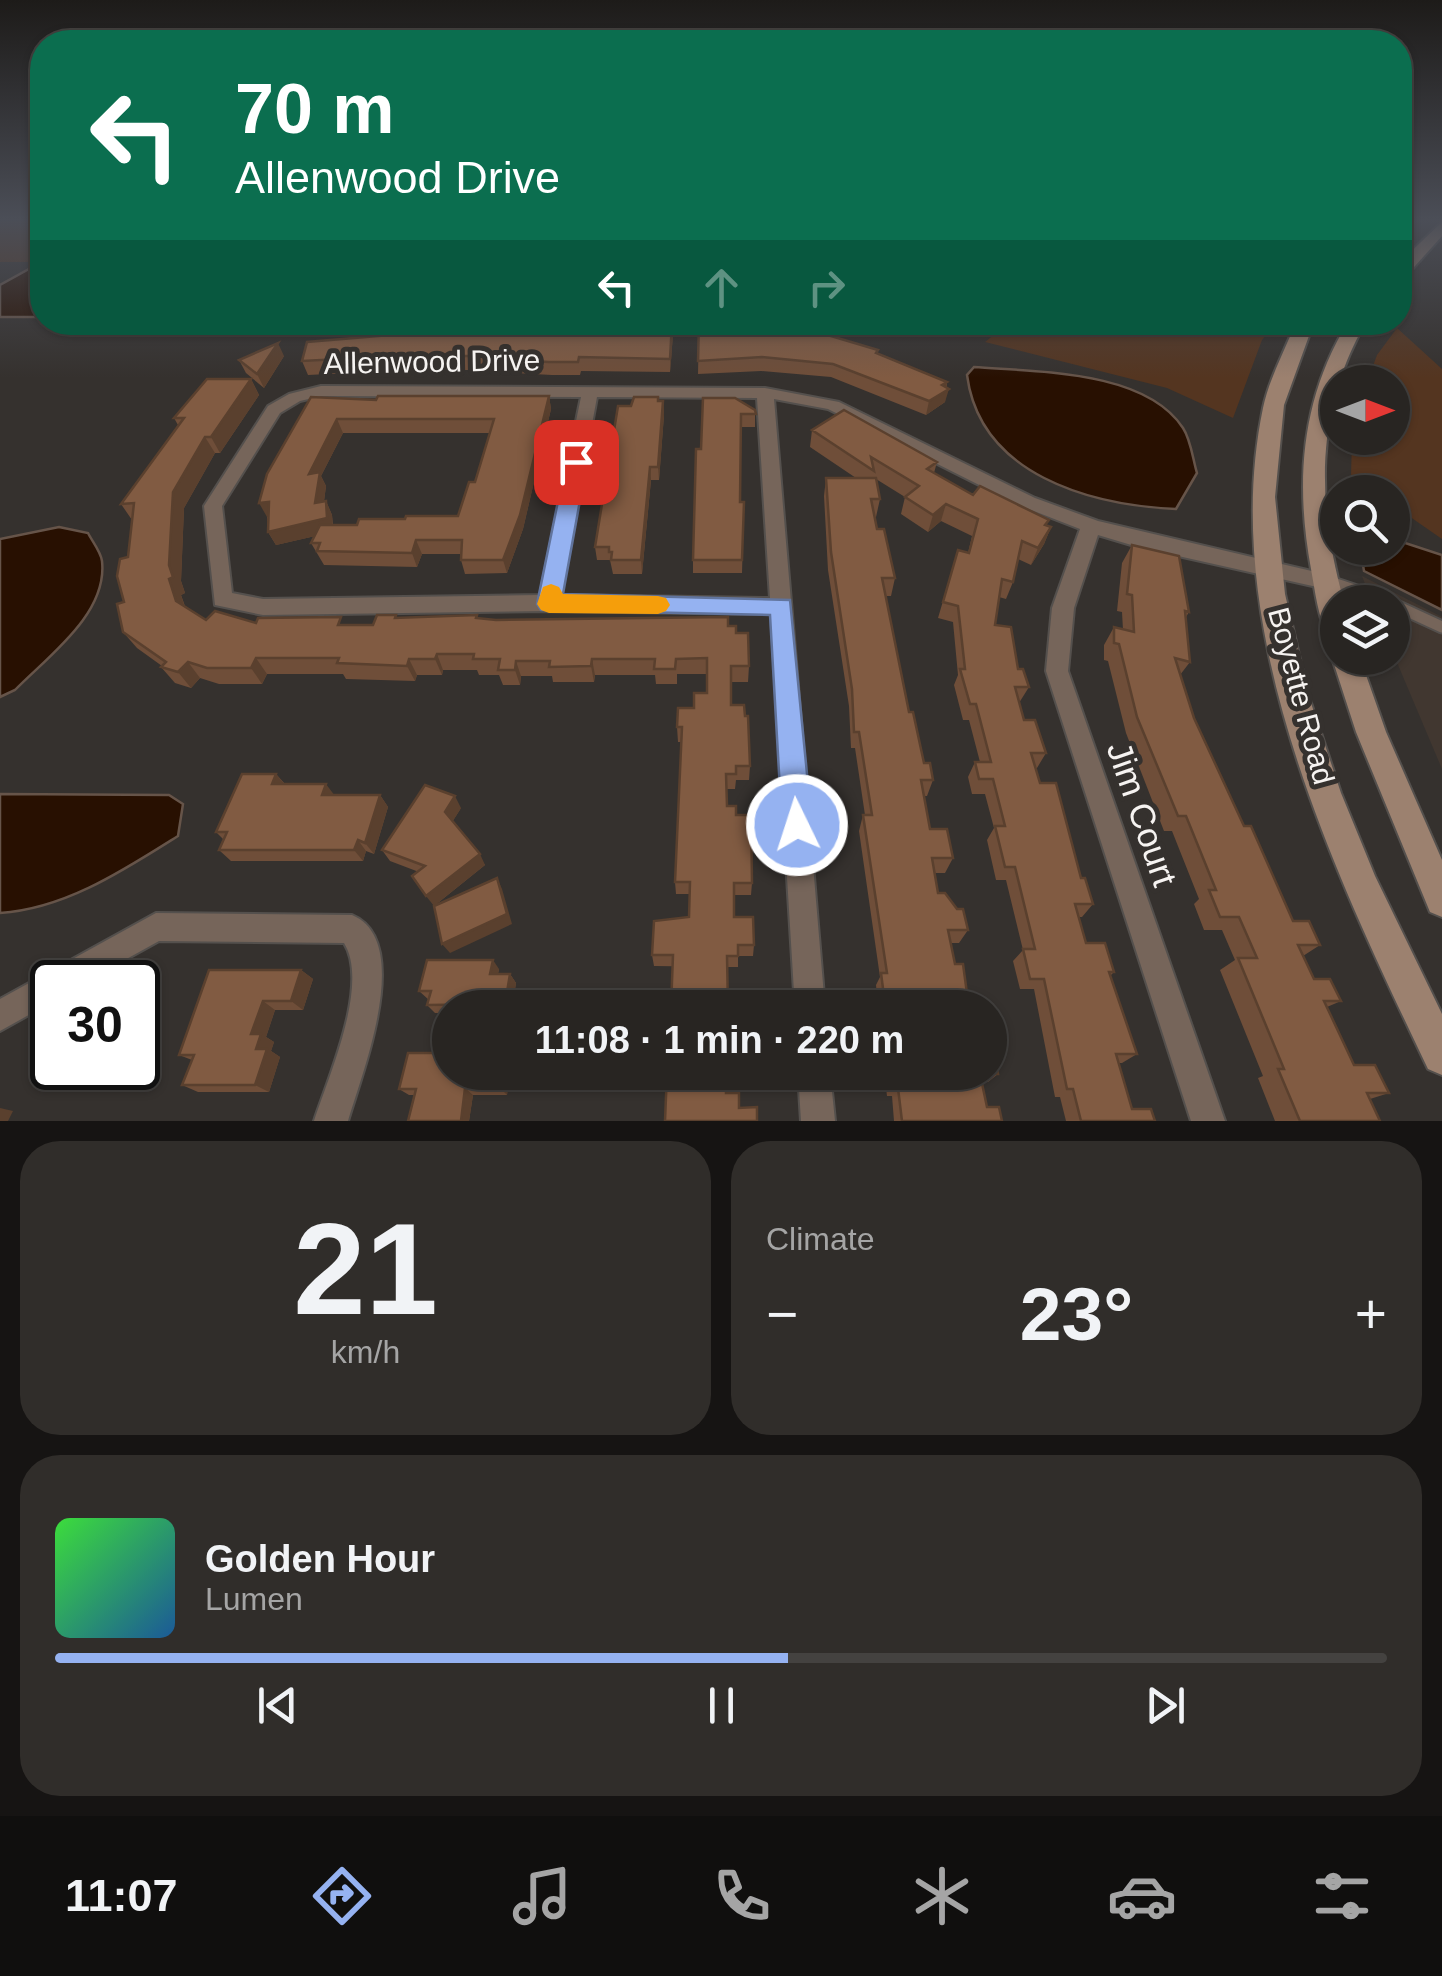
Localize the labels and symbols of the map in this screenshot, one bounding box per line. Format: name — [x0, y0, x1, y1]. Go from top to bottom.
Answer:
street label: Allenwood Drive — [323, 343, 541, 380]
north arrow — [1320, 365, 1410, 455]
pin — [534, 420, 619, 505]
street label: Boyette Road — [1262, 604, 1341, 788]
street label: Jim Court — [1100, 737, 1185, 891]
position arrow — [745, 773, 849, 877]
speed limit sign: 30 — [30, 960, 160, 1090]

